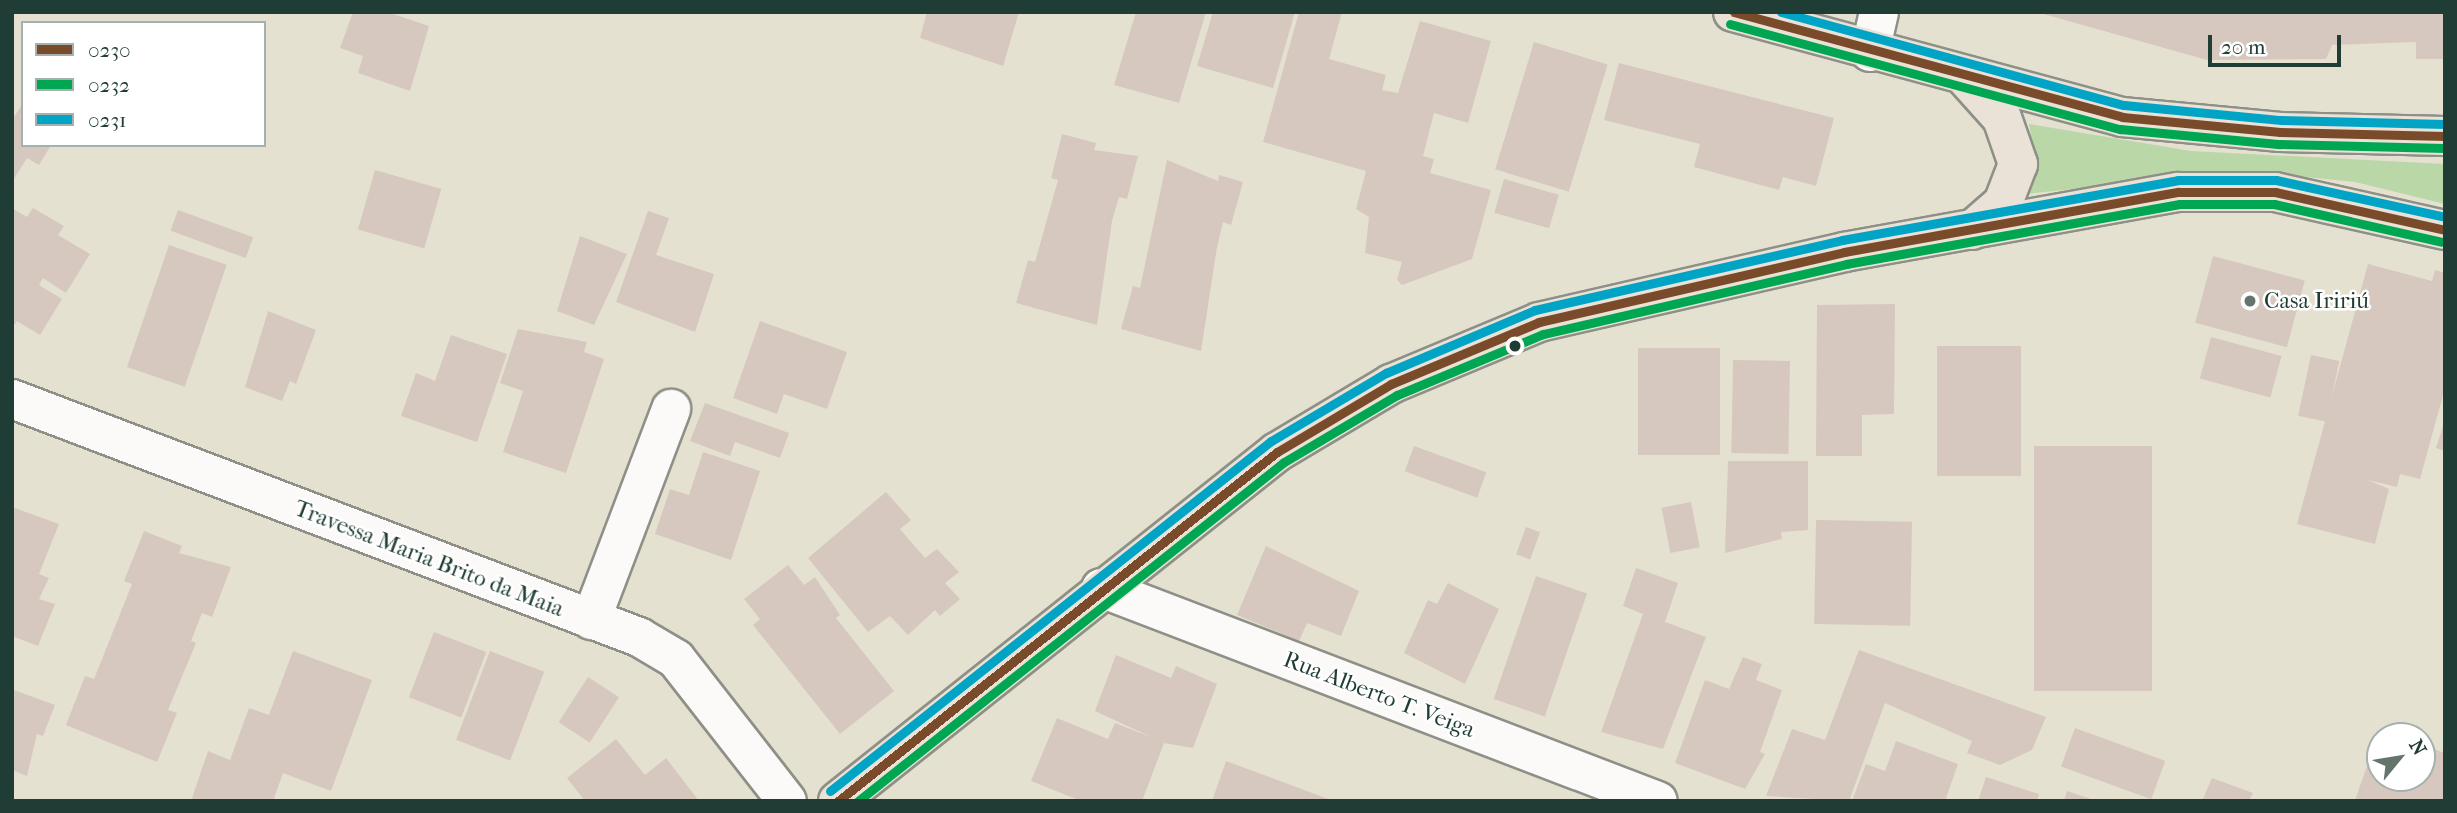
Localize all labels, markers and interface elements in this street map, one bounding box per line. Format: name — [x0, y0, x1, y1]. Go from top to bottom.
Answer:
legend — [21, 21, 266, 147]
scale bar — [2212, 21, 2345, 65]
text: 20 m — [2221, 35, 2265, 59]
text: 0230 — [88, 38, 131, 62]
text: 0232 — [88, 73, 130, 97]
text: 0231 — [88, 108, 127, 132]
place label: Casa Iririú — [2264, 287, 2369, 315]
marker: Casa Iririú — [2242, 293, 2258, 309]
unlabelled marker — [1508, 339, 1522, 353]
street label: Travessa Maria Brito da Maia — [290, 495, 568, 623]
street label: Rua Alberto T. Veiga — [1279, 646, 1479, 744]
north arrow — [2366, 722, 2436, 792]
text: N — [2404, 736, 2431, 759]

